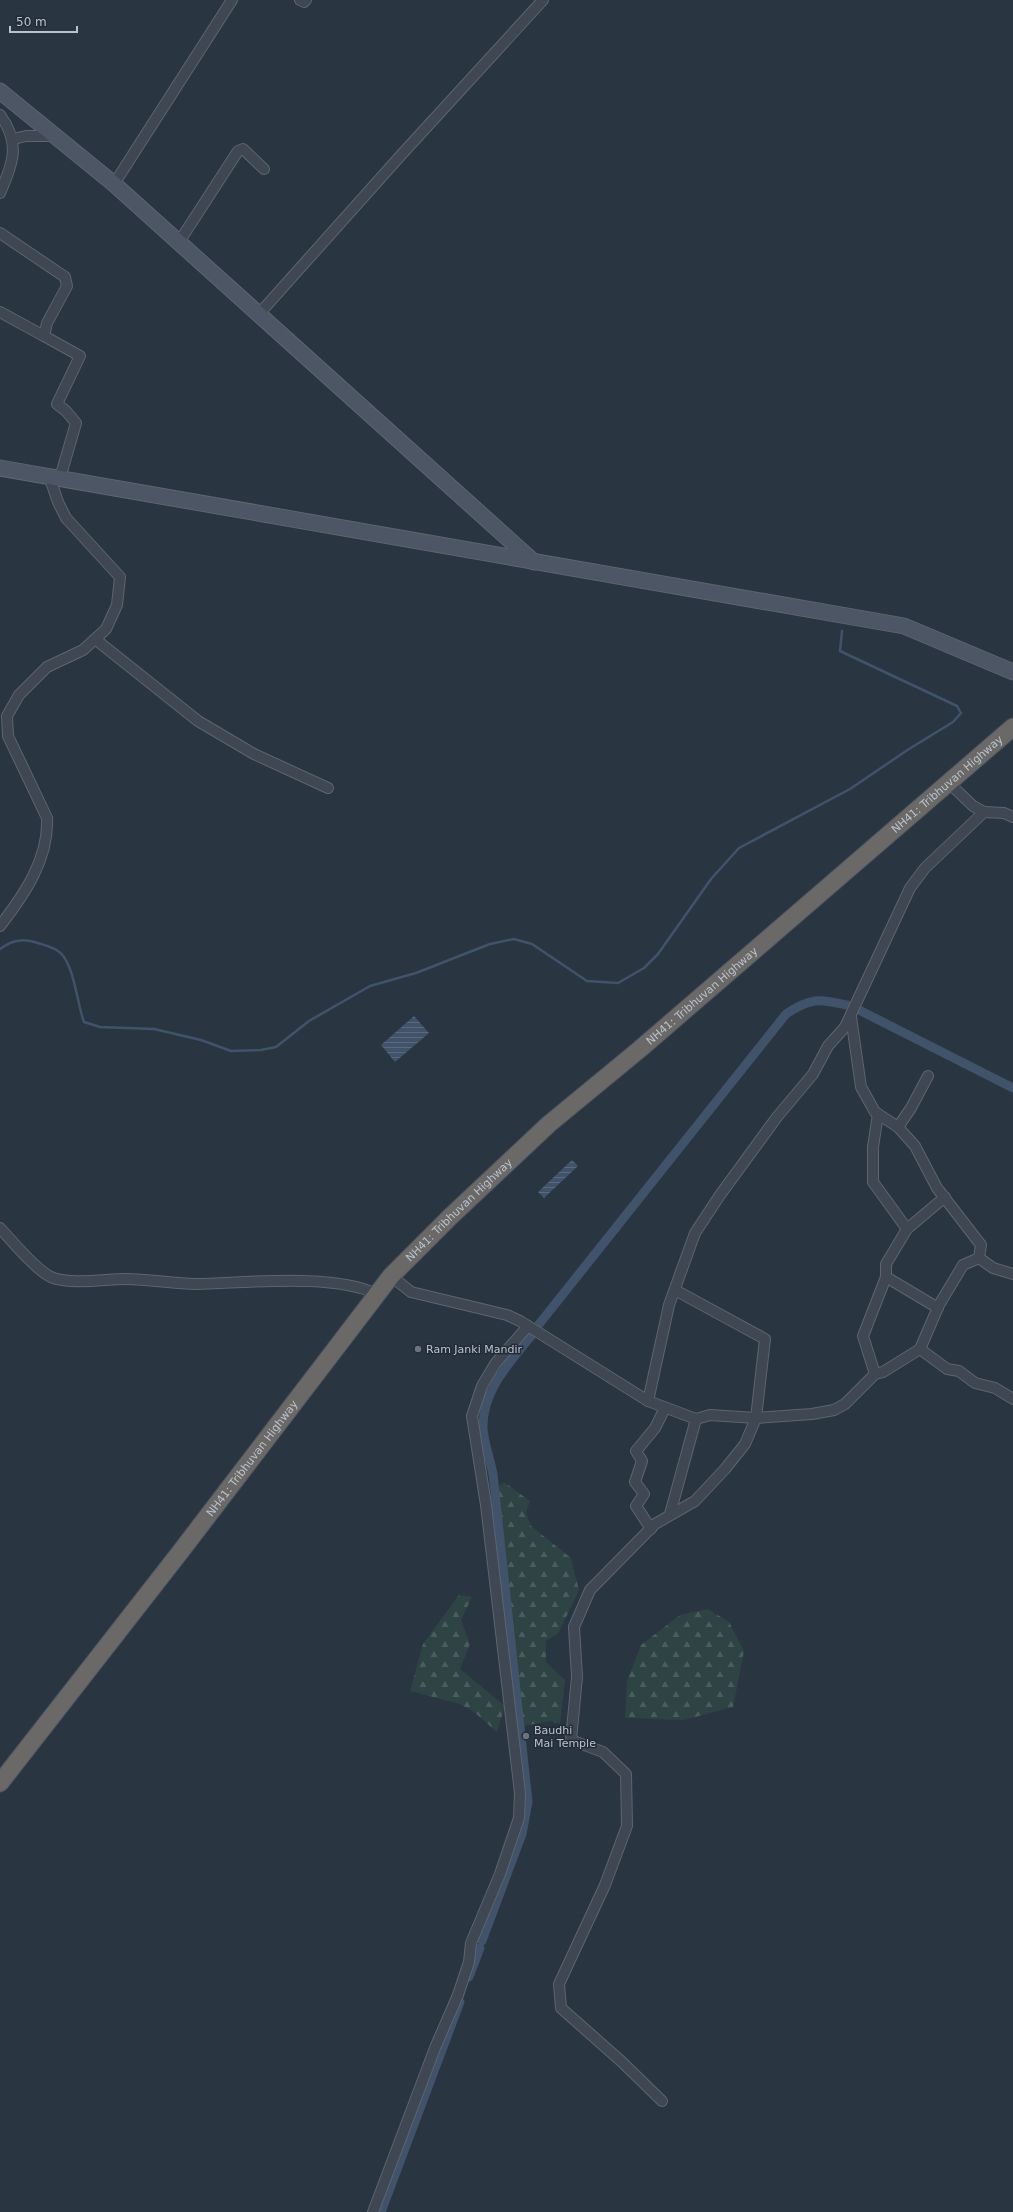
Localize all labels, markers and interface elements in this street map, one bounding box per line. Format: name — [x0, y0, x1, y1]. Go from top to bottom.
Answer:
scale bar — [10, 8, 77, 34]
text: 50 m — [16, 15, 47, 29]
street label: NH41: Tribhuvan Highway — [889, 733, 1006, 836]
street label: NH41: Tribhuvan Highway — [644, 944, 761, 1048]
street label: NH41: Tribhuvan Highway — [403, 1156, 515, 1264]
place label: Ram Janki Mandir — [426, 1343, 522, 1356]
marker: Ram Janki Mandir — [413, 1344, 423, 1354]
street label: NH41: Tribhuvan Highway — [204, 1397, 301, 1519]
place label: Baudhi Mai Temple — [534, 1724, 596, 1750]
marker: Baudhi Mai Temple — [521, 1731, 531, 1741]

